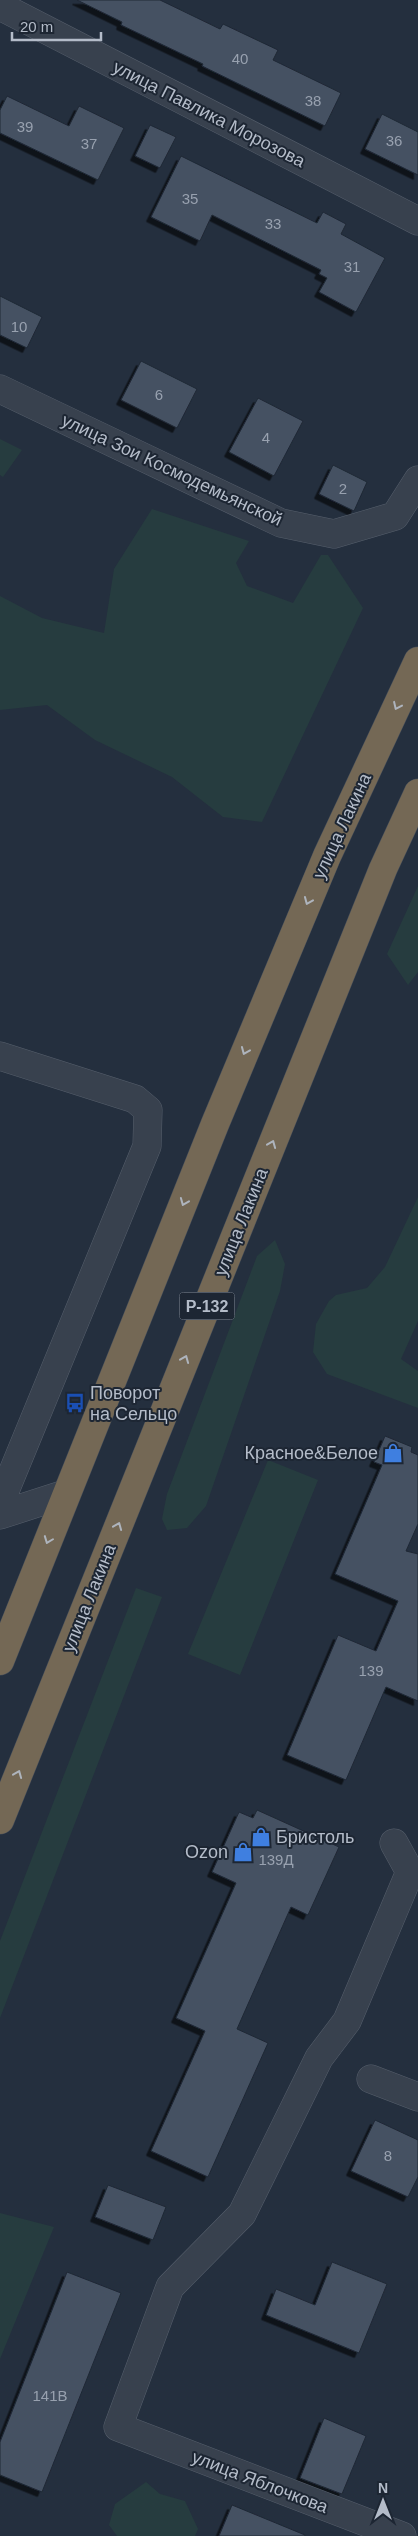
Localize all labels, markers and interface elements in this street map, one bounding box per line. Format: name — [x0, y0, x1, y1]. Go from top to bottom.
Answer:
scale bar — [12, 10, 101, 42]
text: 20 m — [20, 18, 53, 35]
house number: 40 — [232, 50, 248, 67]
street label: улица Павлика Морозова — [110, 57, 309, 172]
house number: 38 — [305, 92, 321, 109]
house number: 39 — [17, 118, 33, 135]
house number: 36 — [386, 132, 402, 149]
house number: 37 — [81, 135, 97, 152]
house number: 35 — [182, 190, 198, 207]
house number: 33 — [265, 215, 281, 232]
house number: 31 — [344, 258, 360, 275]
house number: 10 — [11, 318, 27, 335]
house number: 6 — [155, 386, 163, 403]
street label: улица Зои Космодемьянской — [59, 410, 285, 530]
house number: 4 — [262, 429, 270, 446]
house number: 2 — [339, 480, 347, 497]
one-way arrow — [393, 701, 404, 710]
street label: улица Лакина — [309, 769, 376, 882]
one-way arrow — [304, 896, 314, 905]
one-way arrow — [241, 1046, 252, 1055]
one-way arrow — [267, 1140, 277, 1148]
street label: улица Лакина — [210, 1164, 272, 1279]
one-way arrow — [180, 1197, 190, 1205]
road number: Р-132 — [180, 1292, 234, 1320]
one-way arrow — [179, 1355, 190, 1364]
place label: Поворот на Сельцо — [90, 1383, 177, 1424]
bus stop icon: Поворот на Сельцо — [64, 1392, 86, 1414]
shop icon: Красное&Белое — [382, 1442, 404, 1464]
place label: Красное&Белое — [245, 1443, 378, 1463]
one-way arrow — [112, 1522, 122, 1531]
one-way arrow — [43, 1535, 53, 1543]
street label: улица Лакина — [58, 1540, 120, 1655]
house number: 139 — [358, 1662, 384, 1679]
one-way arrow — [12, 1770, 22, 1779]
shop icon: Бристоль — [250, 1826, 272, 1848]
place label: Бристоль — [276, 1827, 354, 1847]
shop icon: Ozon — [232, 1841, 254, 1863]
place label: Ozon — [185, 1842, 228, 1862]
house number: 139Д — [258, 1851, 294, 1868]
house number: 8 — [384, 2147, 392, 2164]
house number: 141В — [32, 2387, 68, 2404]
street label: улица Яблочкова — [189, 2447, 332, 2518]
north arrow — [358, 2476, 408, 2526]
text: N — [378, 2480, 388, 2496]

